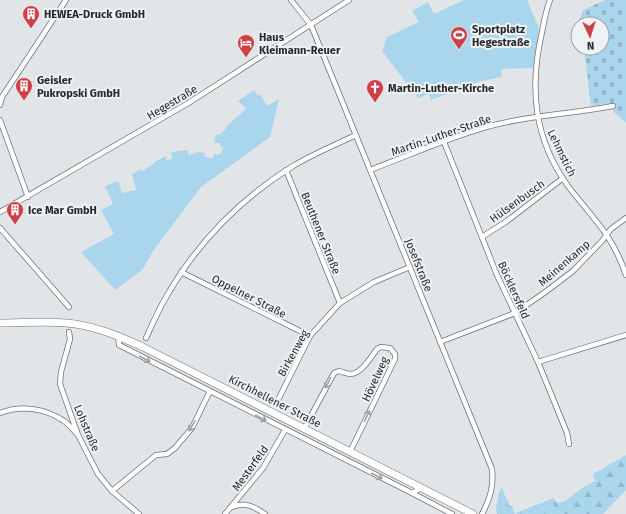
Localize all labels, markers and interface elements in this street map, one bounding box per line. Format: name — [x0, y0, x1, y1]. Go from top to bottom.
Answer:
building icon: HEWEA-Druck GmbH — [21, 4, 41, 29]
place label: HEWEA-Druck GmbH — [44, 8, 145, 21]
north arrow — [570, 16, 610, 56]
place label: Sportplatz Hegestraße — [472, 23, 530, 49]
sports icon: Sportplatz Hegestraße — [449, 25, 469, 50]
place label: Haus Kleimann-Reuer — [259, 31, 341, 57]
hotel icon: Haus Kleimann-Reuer — [236, 33, 256, 58]
text: N — [587, 39, 595, 52]
place label: Geisler Pukropski GmbH — [37, 74, 120, 100]
building icon: Geisler Pukropski GmbH — [14, 76, 34, 101]
church icon: Martin-Luther-Kirche — [365, 78, 385, 103]
street label: Hegestraße — [145, 82, 200, 123]
place label: Martin-Luther-Kirche — [388, 82, 494, 95]
street label: Martin-Luther-Straße — [389, 112, 493, 159]
street label: Lehmstich — [545, 127, 579, 179]
street label: Hülsenbusch — [487, 177, 547, 226]
street label: Beuthener Straße — [298, 190, 343, 276]
building icon: Ice Mar GmbH — [5, 200, 25, 225]
place label: Ice Mar GmbH — [28, 204, 97, 217]
street label: Josefstraße — [402, 237, 435, 294]
street label: Meinenkamp — [536, 237, 593, 289]
street label: Böcklersfeld — [495, 259, 532, 321]
street label: Oppelner Straße — [209, 272, 288, 321]
street label: Birkenweg — [275, 327, 312, 379]
street label: Hövelweg — [359, 354, 392, 404]
one-way arrow — [139, 355, 151, 363]
street label: Kirchhellener Straße — [226, 373, 323, 430]
one-way arrow — [324, 377, 332, 389]
street label: Lohstraße — [71, 403, 102, 454]
one-way arrow — [364, 411, 371, 423]
one-way arrow — [255, 414, 267, 422]
one-way arrow — [188, 420, 196, 432]
street label: Mesterfeld — [230, 443, 271, 494]
one-way arrow — [371, 473, 383, 480]

